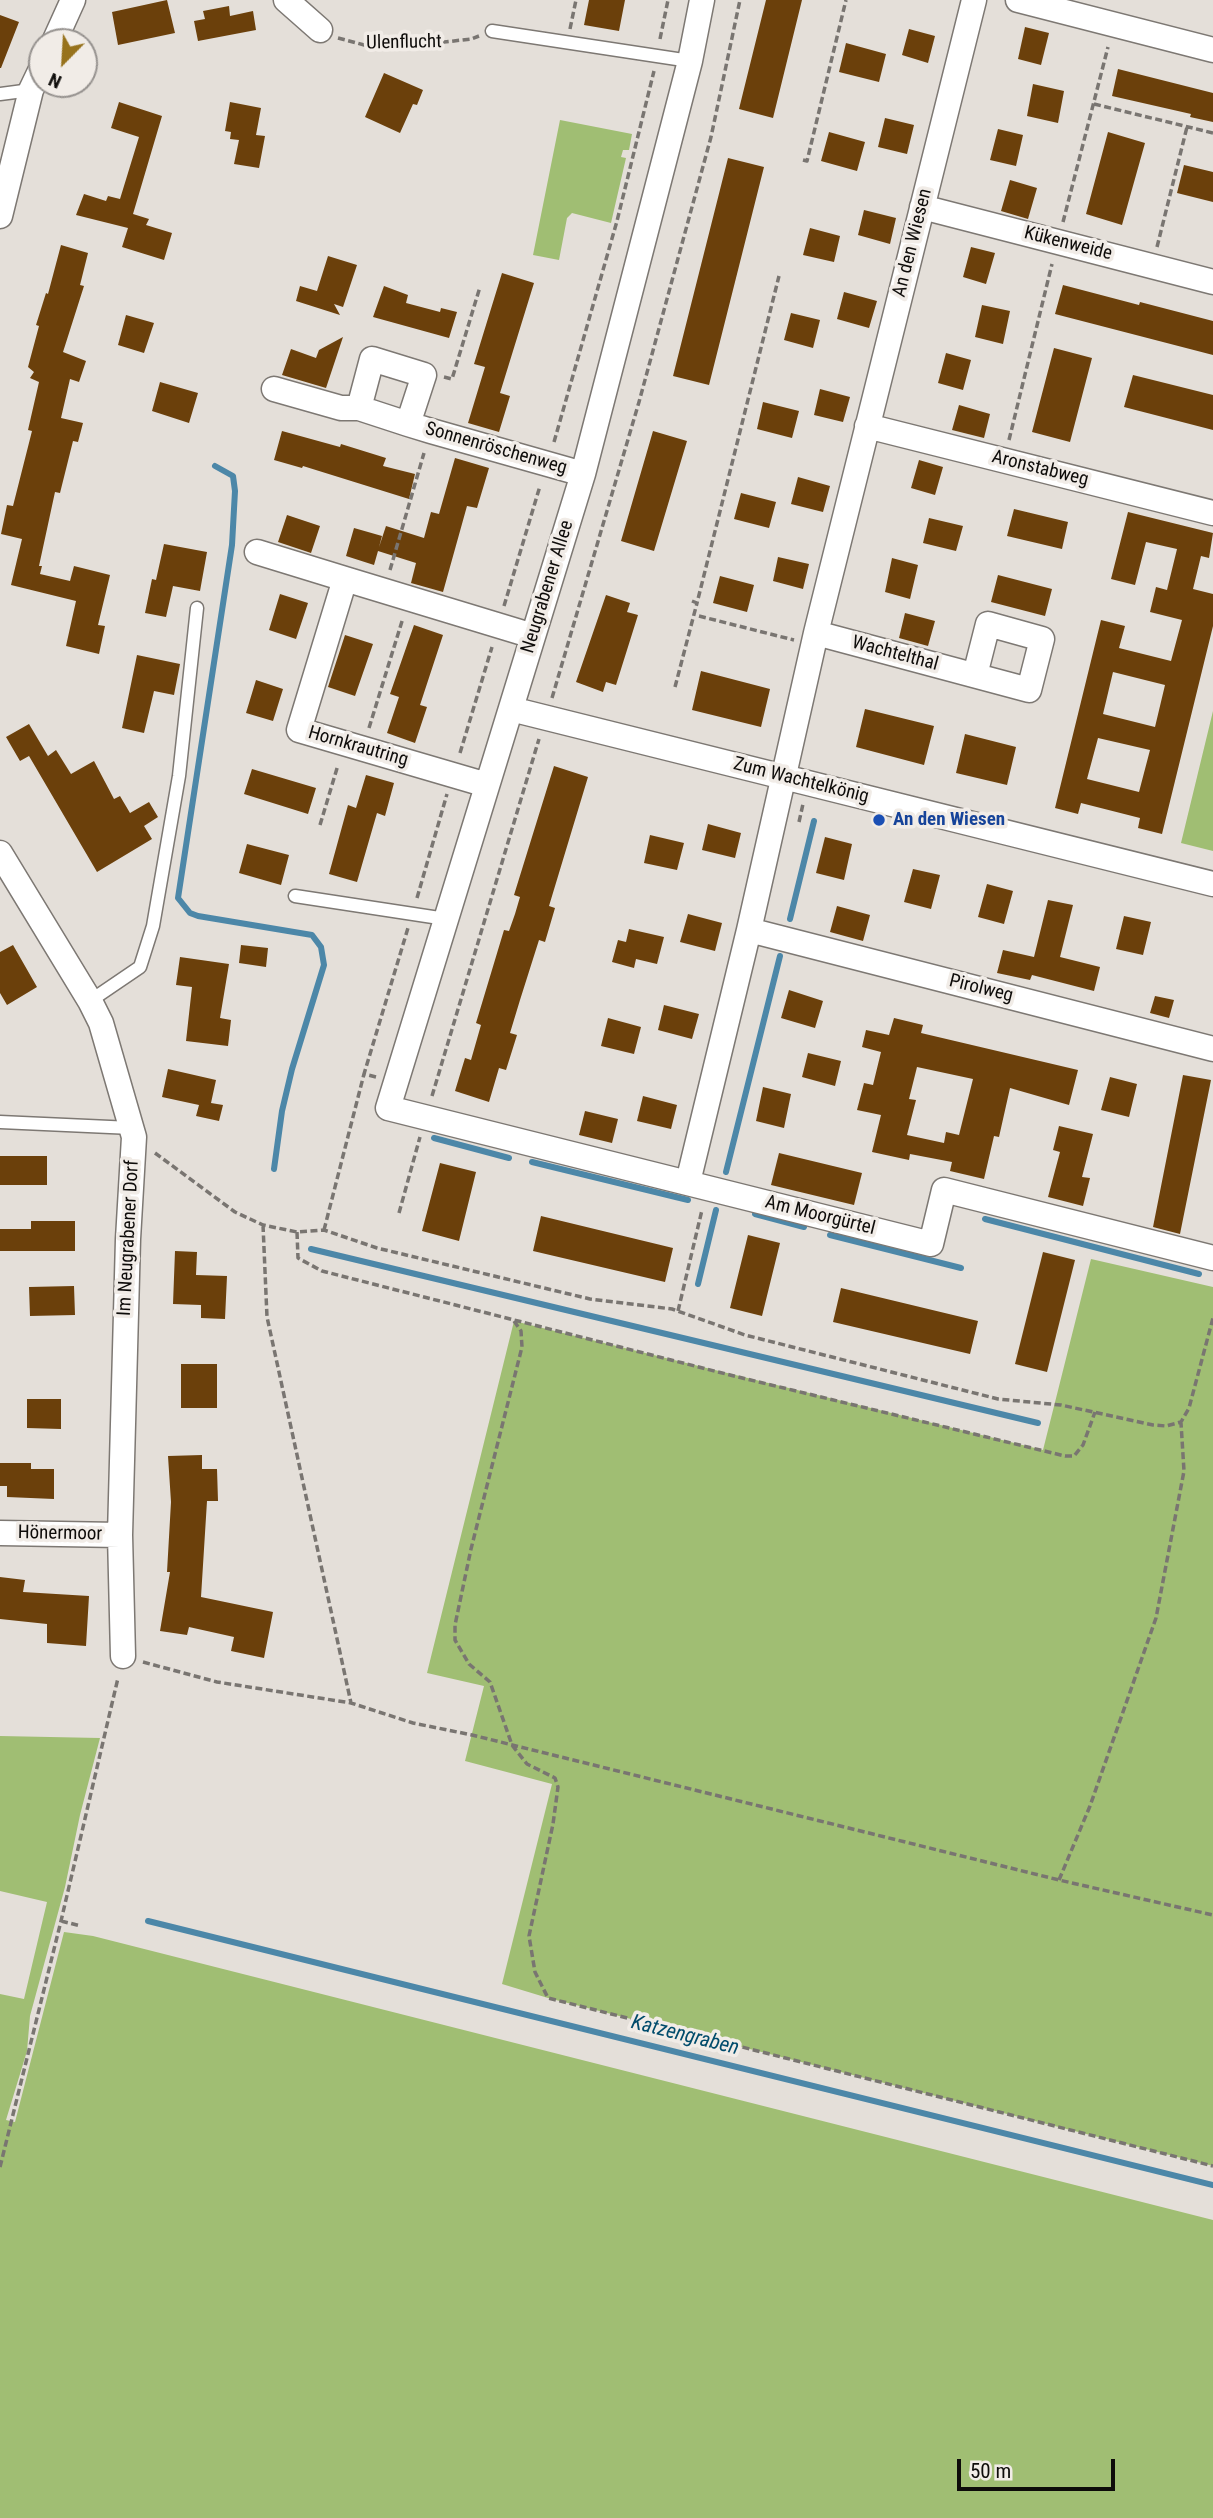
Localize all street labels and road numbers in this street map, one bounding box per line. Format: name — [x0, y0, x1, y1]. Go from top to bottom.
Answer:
street label: Ulenflucht — [366, 31, 442, 55]
street label: An den Wiesen — [889, 186, 937, 300]
street label: Kükenweide — [1022, 222, 1114, 266]
street label: Sonnenröschenweg — [422, 418, 570, 480]
street label: Aronstabweg — [989, 446, 1091, 492]
street label: Neugrabener Allee — [517, 518, 579, 656]
street label: Wachtelthal — [849, 632, 941, 676]
street label: Hornkrautring — [305, 722, 411, 772]
street label: Zum Wachtelkönig — [731, 753, 871, 809]
street label: Pirolweg — [947, 970, 1015, 1008]
street label: Im Neugrabener Dorf — [114, 1159, 144, 1317]
street label: Am Moorgürtel — [763, 1191, 877, 1241]
street label: Hönermoor — [18, 1522, 102, 1546]

